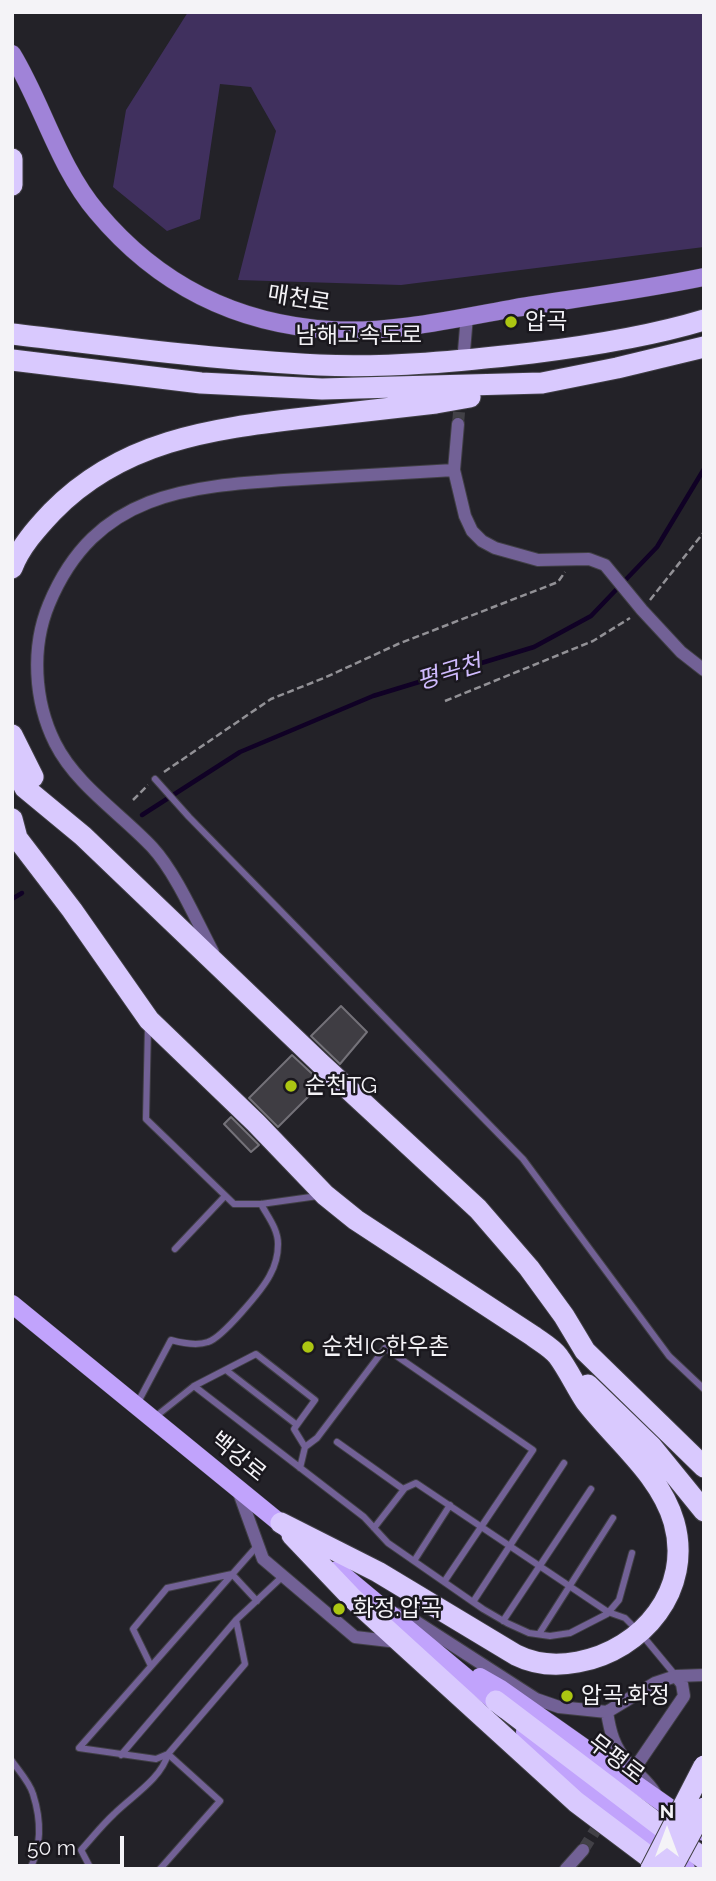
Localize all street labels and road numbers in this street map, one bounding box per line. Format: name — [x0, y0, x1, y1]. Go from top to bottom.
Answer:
street label: 매천로 — [265, 280, 333, 318]
street label: 남해고속도로 — [296, 322, 422, 350]
street label: 백강로 — [205, 1426, 271, 1488]
street label: 무평로 — [582, 1729, 650, 1789]

